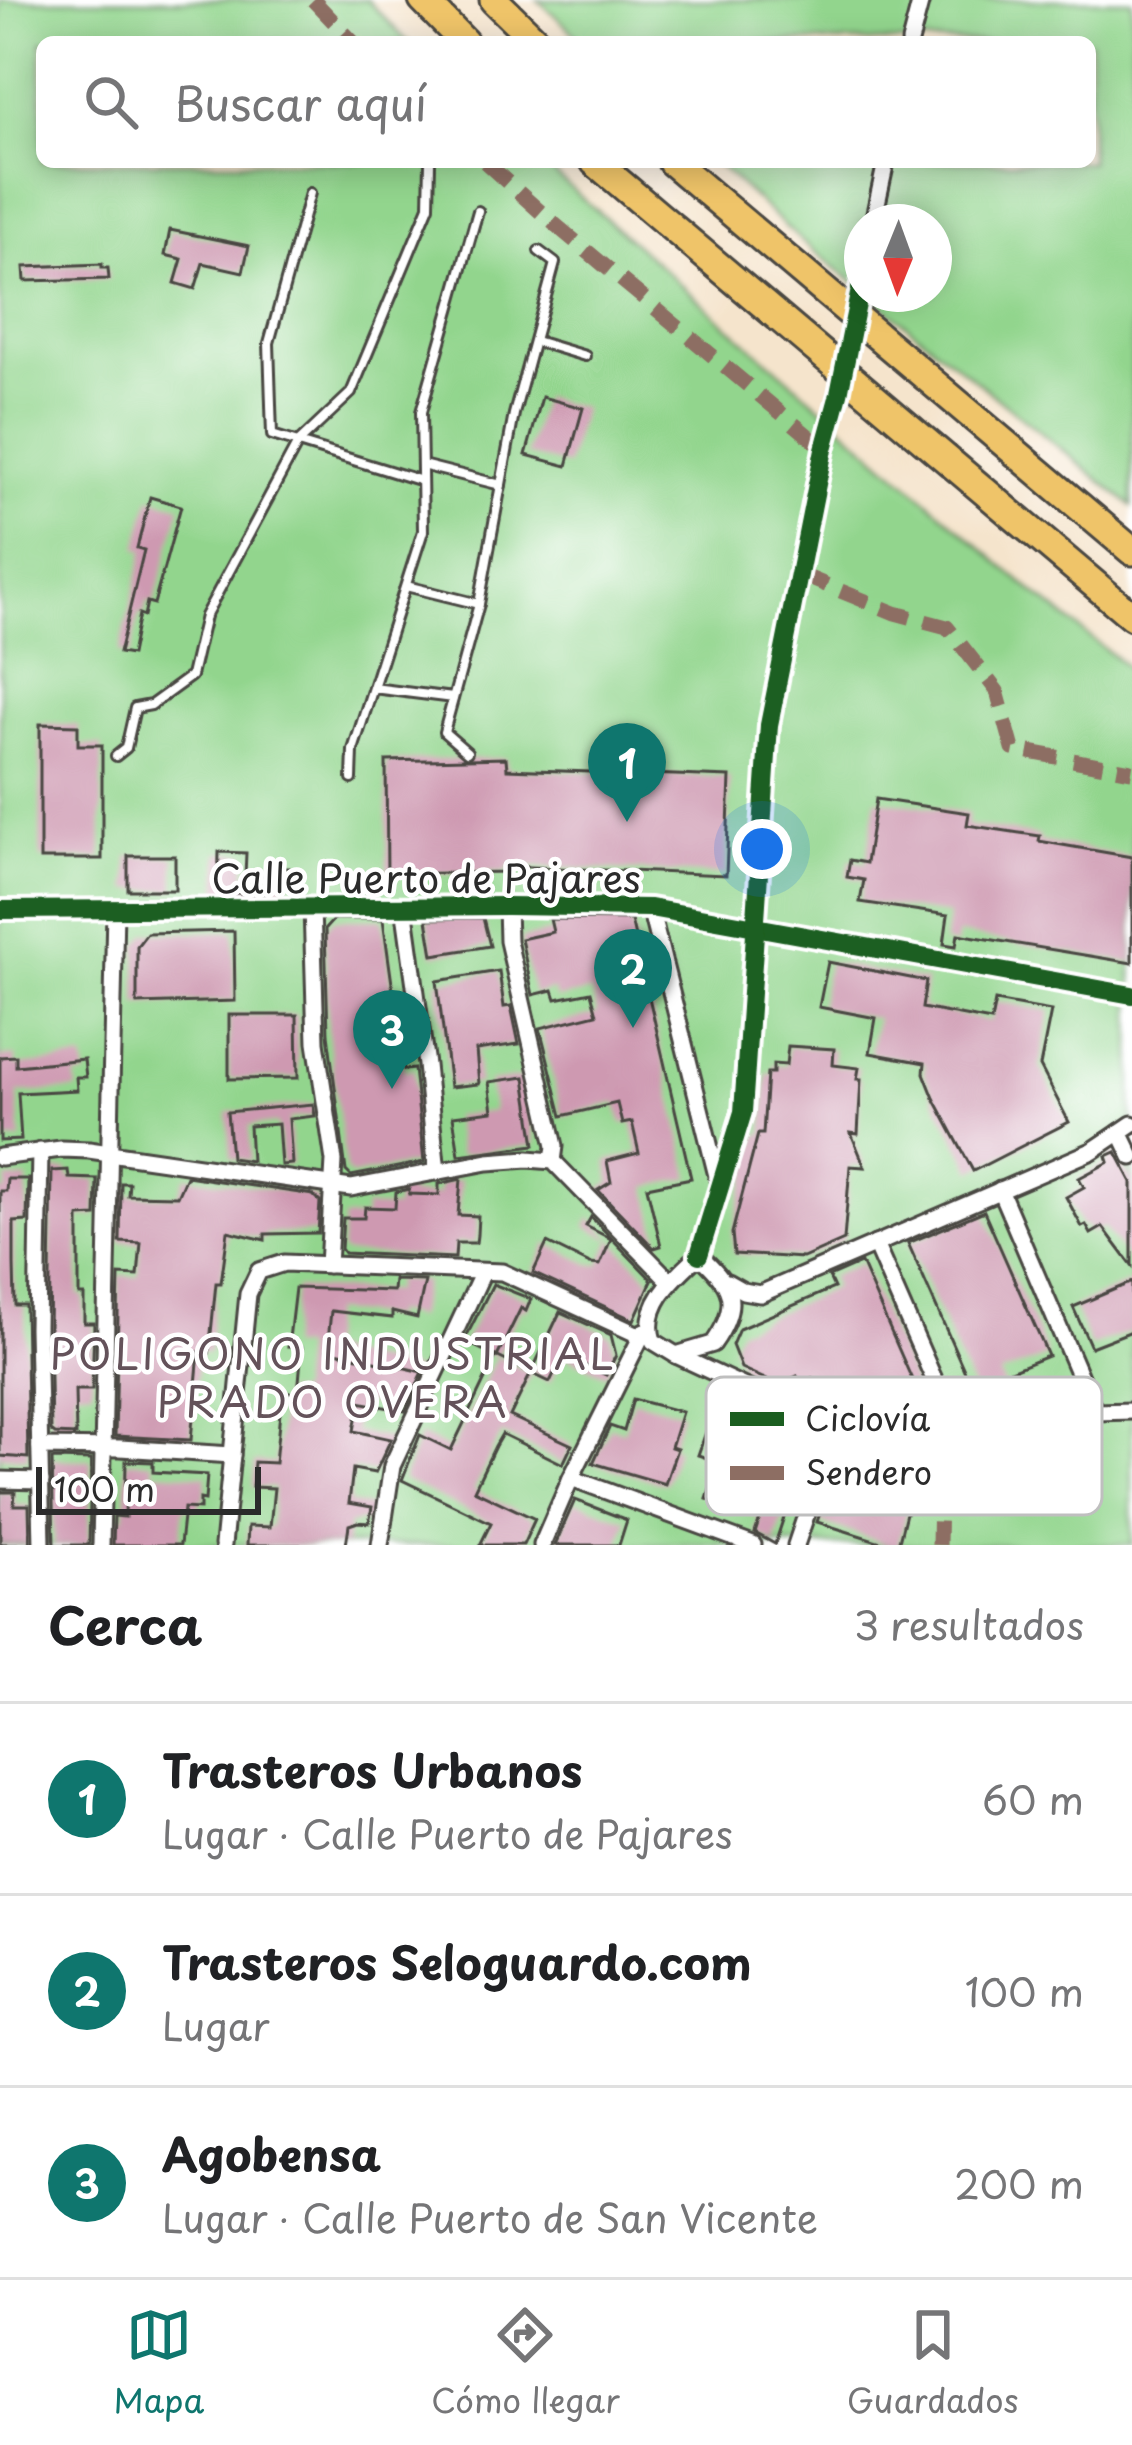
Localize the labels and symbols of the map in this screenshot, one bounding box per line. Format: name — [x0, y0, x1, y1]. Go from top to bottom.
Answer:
north arrow — [844, 204, 952, 312]
pin: 1 — [588, 723, 666, 822]
your location — [732, 819, 792, 879]
street label: Calle Puerto de Pajares — [211, 847, 641, 906]
pin: 2 — [594, 929, 672, 1028]
pin: 3 — [353, 990, 431, 1089]
district label: POLIGONO INDUSTRIAL PRADO OVERA — [49, 1321, 617, 1432]
legend — [706, 1377, 1102, 1515]
text: Ciclovía — [805, 1392, 931, 1442]
text: Sendero — [805, 1446, 932, 1496]
scale bar — [36, 1461, 261, 1514]

